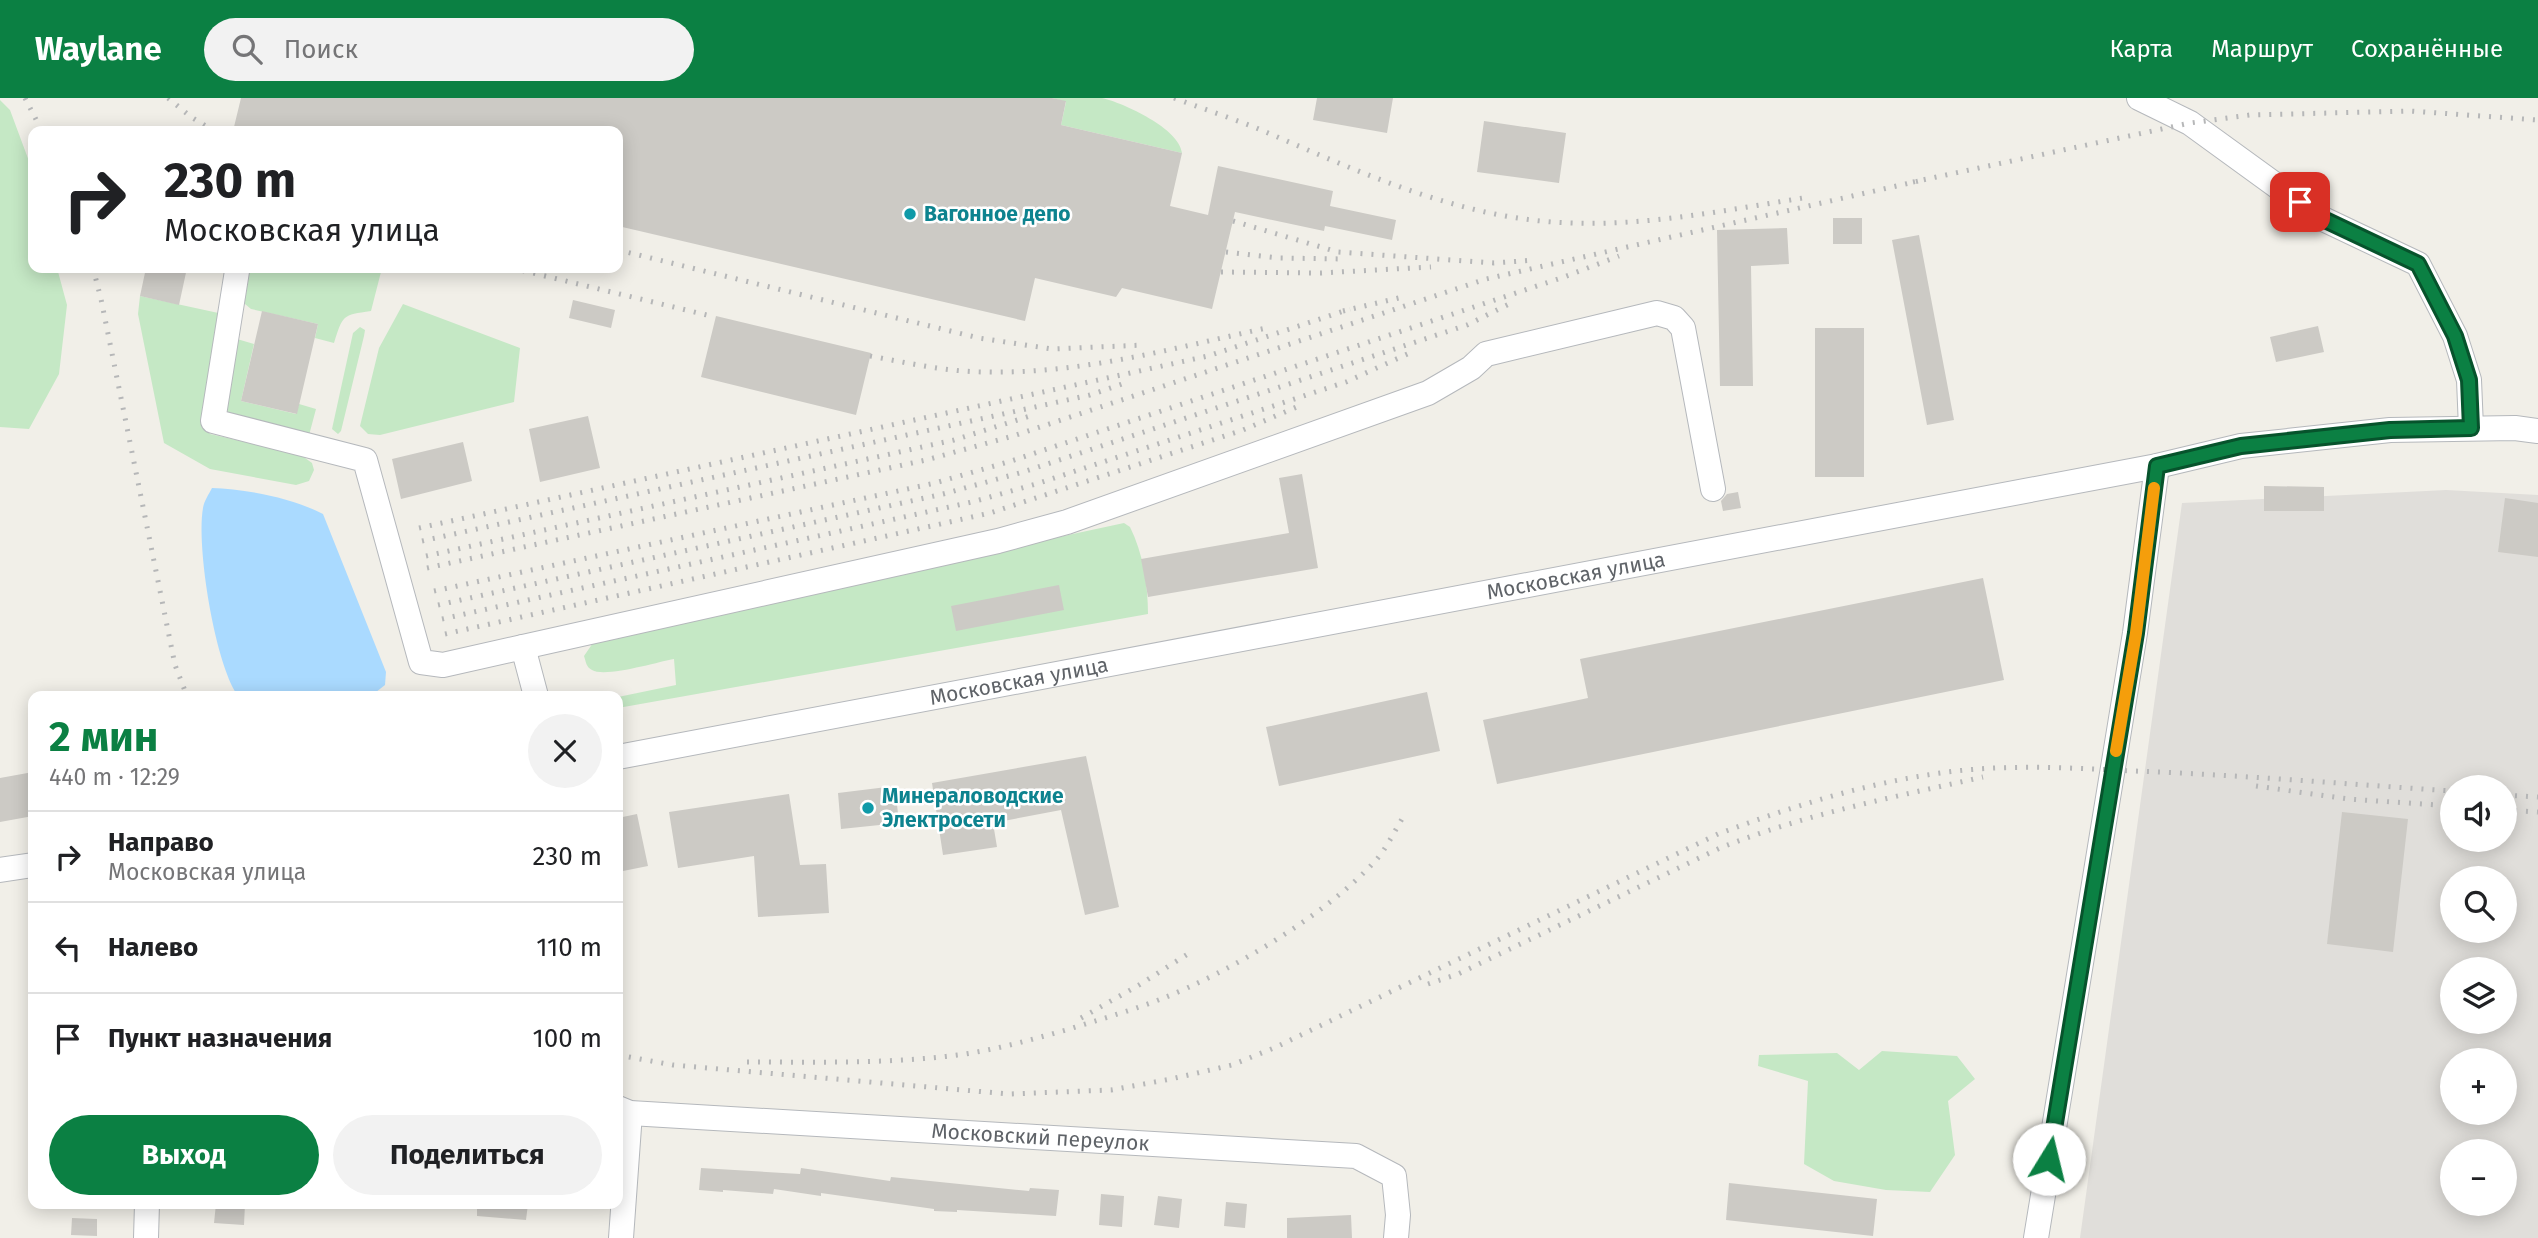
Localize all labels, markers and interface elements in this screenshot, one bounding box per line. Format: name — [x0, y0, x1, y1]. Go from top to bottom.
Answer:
search box — [204, 18, 694, 81]
text: Waylane — [35, 29, 162, 69]
icon: search — [228, 30, 266, 68]
text: Поиск — [284, 34, 358, 65]
text: Карта — [2110, 35, 2173, 63]
text: Маршрут — [2211, 35, 2313, 63]
text: Сохранённые — [2351, 35, 2503, 63]
text: 230 m — [164, 151, 296, 210]
icon: right — [49, 154, 140, 245]
pin — [2270, 172, 2330, 232]
icon: arrive — [2281, 183, 2319, 221]
place label: Вагонное депо — [924, 201, 1070, 227]
marker: Вагонное депо — [902, 206, 918, 222]
text: Московская улица — [164, 211, 440, 249]
street label: Московская улица — [1485, 546, 1667, 605]
street label: Московская улица — [927, 652, 1110, 711]
text: 2 мин — [49, 712, 158, 762]
button: close — [528, 714, 602, 788]
text: 440 m · 12:29 — [49, 763, 180, 791]
map controls — [2440, 775, 2517, 1216]
button: sound — [2440, 775, 2517, 852]
place label: Минераловодские Электросети — [882, 783, 1064, 833]
marker: Минераловодские Электросети — [860, 800, 876, 816]
text: Направо — [108, 827, 214, 858]
icon: right — [49, 838, 87, 876]
text: 230 m — [533, 841, 602, 872]
text: Московская улица — [108, 858, 306, 886]
button: search — [2440, 866, 2517, 943]
icon: left — [49, 929, 87, 967]
text: Налево — [108, 932, 198, 963]
text: 110 m — [536, 932, 602, 963]
button: layers — [2440, 957, 2517, 1034]
icon: arrive — [49, 1020, 87, 1058]
text: Пункт назначения — [108, 1023, 332, 1054]
text: 100 m — [533, 1023, 602, 1054]
button: + — [2440, 1048, 2517, 1125]
button: Выход — [49, 1115, 319, 1195]
button: Поделиться — [333, 1115, 602, 1195]
street label: Московский переулок — [931, 1118, 1150, 1157]
position arrow — [2012, 1122, 2086, 1196]
button: − — [2440, 1139, 2517, 1216]

